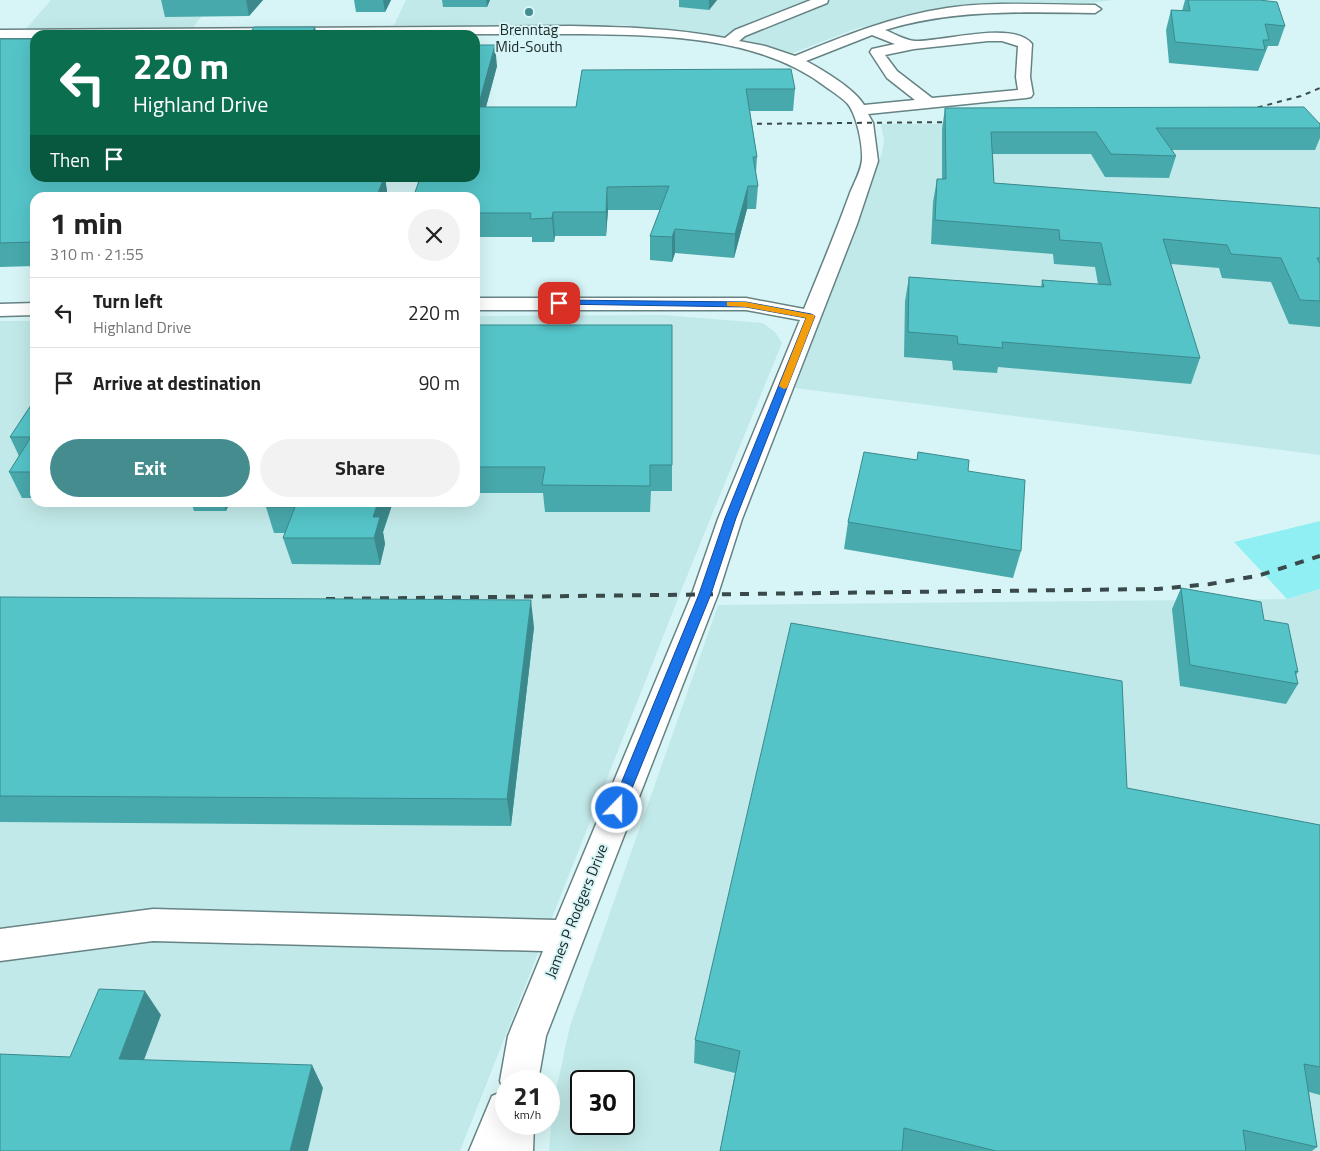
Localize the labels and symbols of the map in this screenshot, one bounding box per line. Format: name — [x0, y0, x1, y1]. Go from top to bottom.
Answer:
marker: Brenntag Mid-South — [523, 6, 535, 18]
place label: Brenntag Mid-South — [495, 18, 563, 58]
pin — [538, 282, 580, 324]
position arrow — [590, 781, 642, 833]
street label: James P Rodgers Drive — [539, 840, 613, 982]
speed limit sign: 30 — [570, 1070, 635, 1135]

